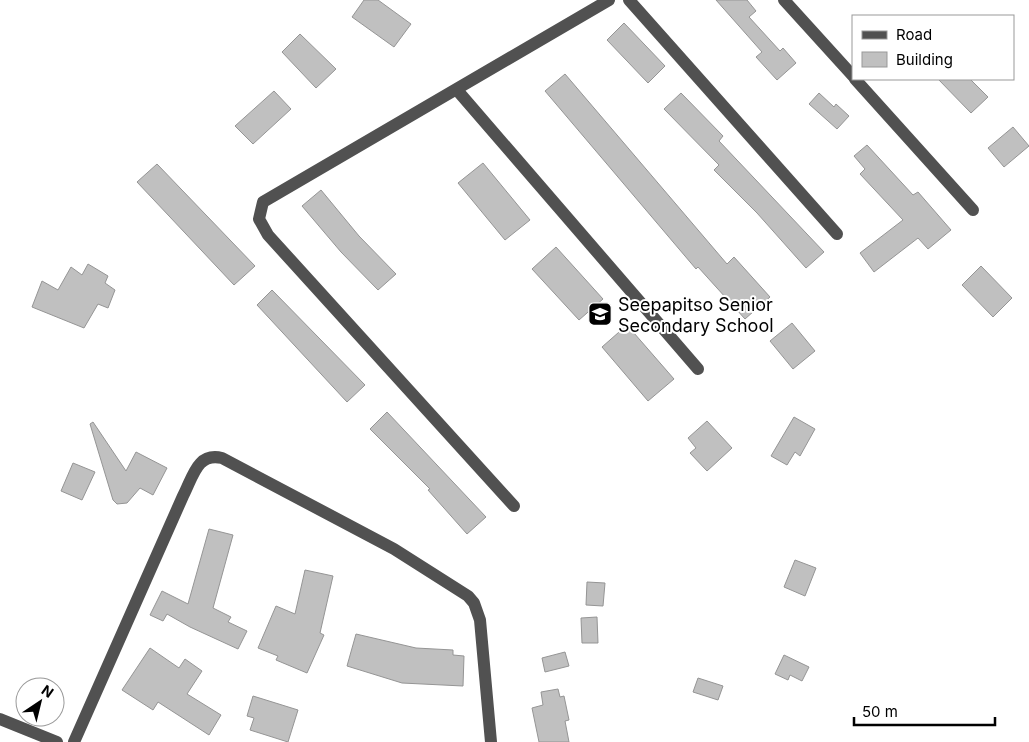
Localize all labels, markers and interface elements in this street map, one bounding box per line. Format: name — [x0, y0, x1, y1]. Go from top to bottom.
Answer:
legend — [852, 15, 1014, 80]
text: Road — [896, 25, 932, 44]
text: Building — [896, 50, 953, 69]
place label: Seepapitso Senior Secondary School — [618, 294, 774, 336]
school or university icon: Seepapitso Senior Secondary School — [587, 301, 613, 327]
north arrow — [15, 677, 65, 727]
text: N — [38, 681, 57, 701]
scale bar — [854, 694, 995, 726]
text: 50 m — [862, 702, 898, 721]

